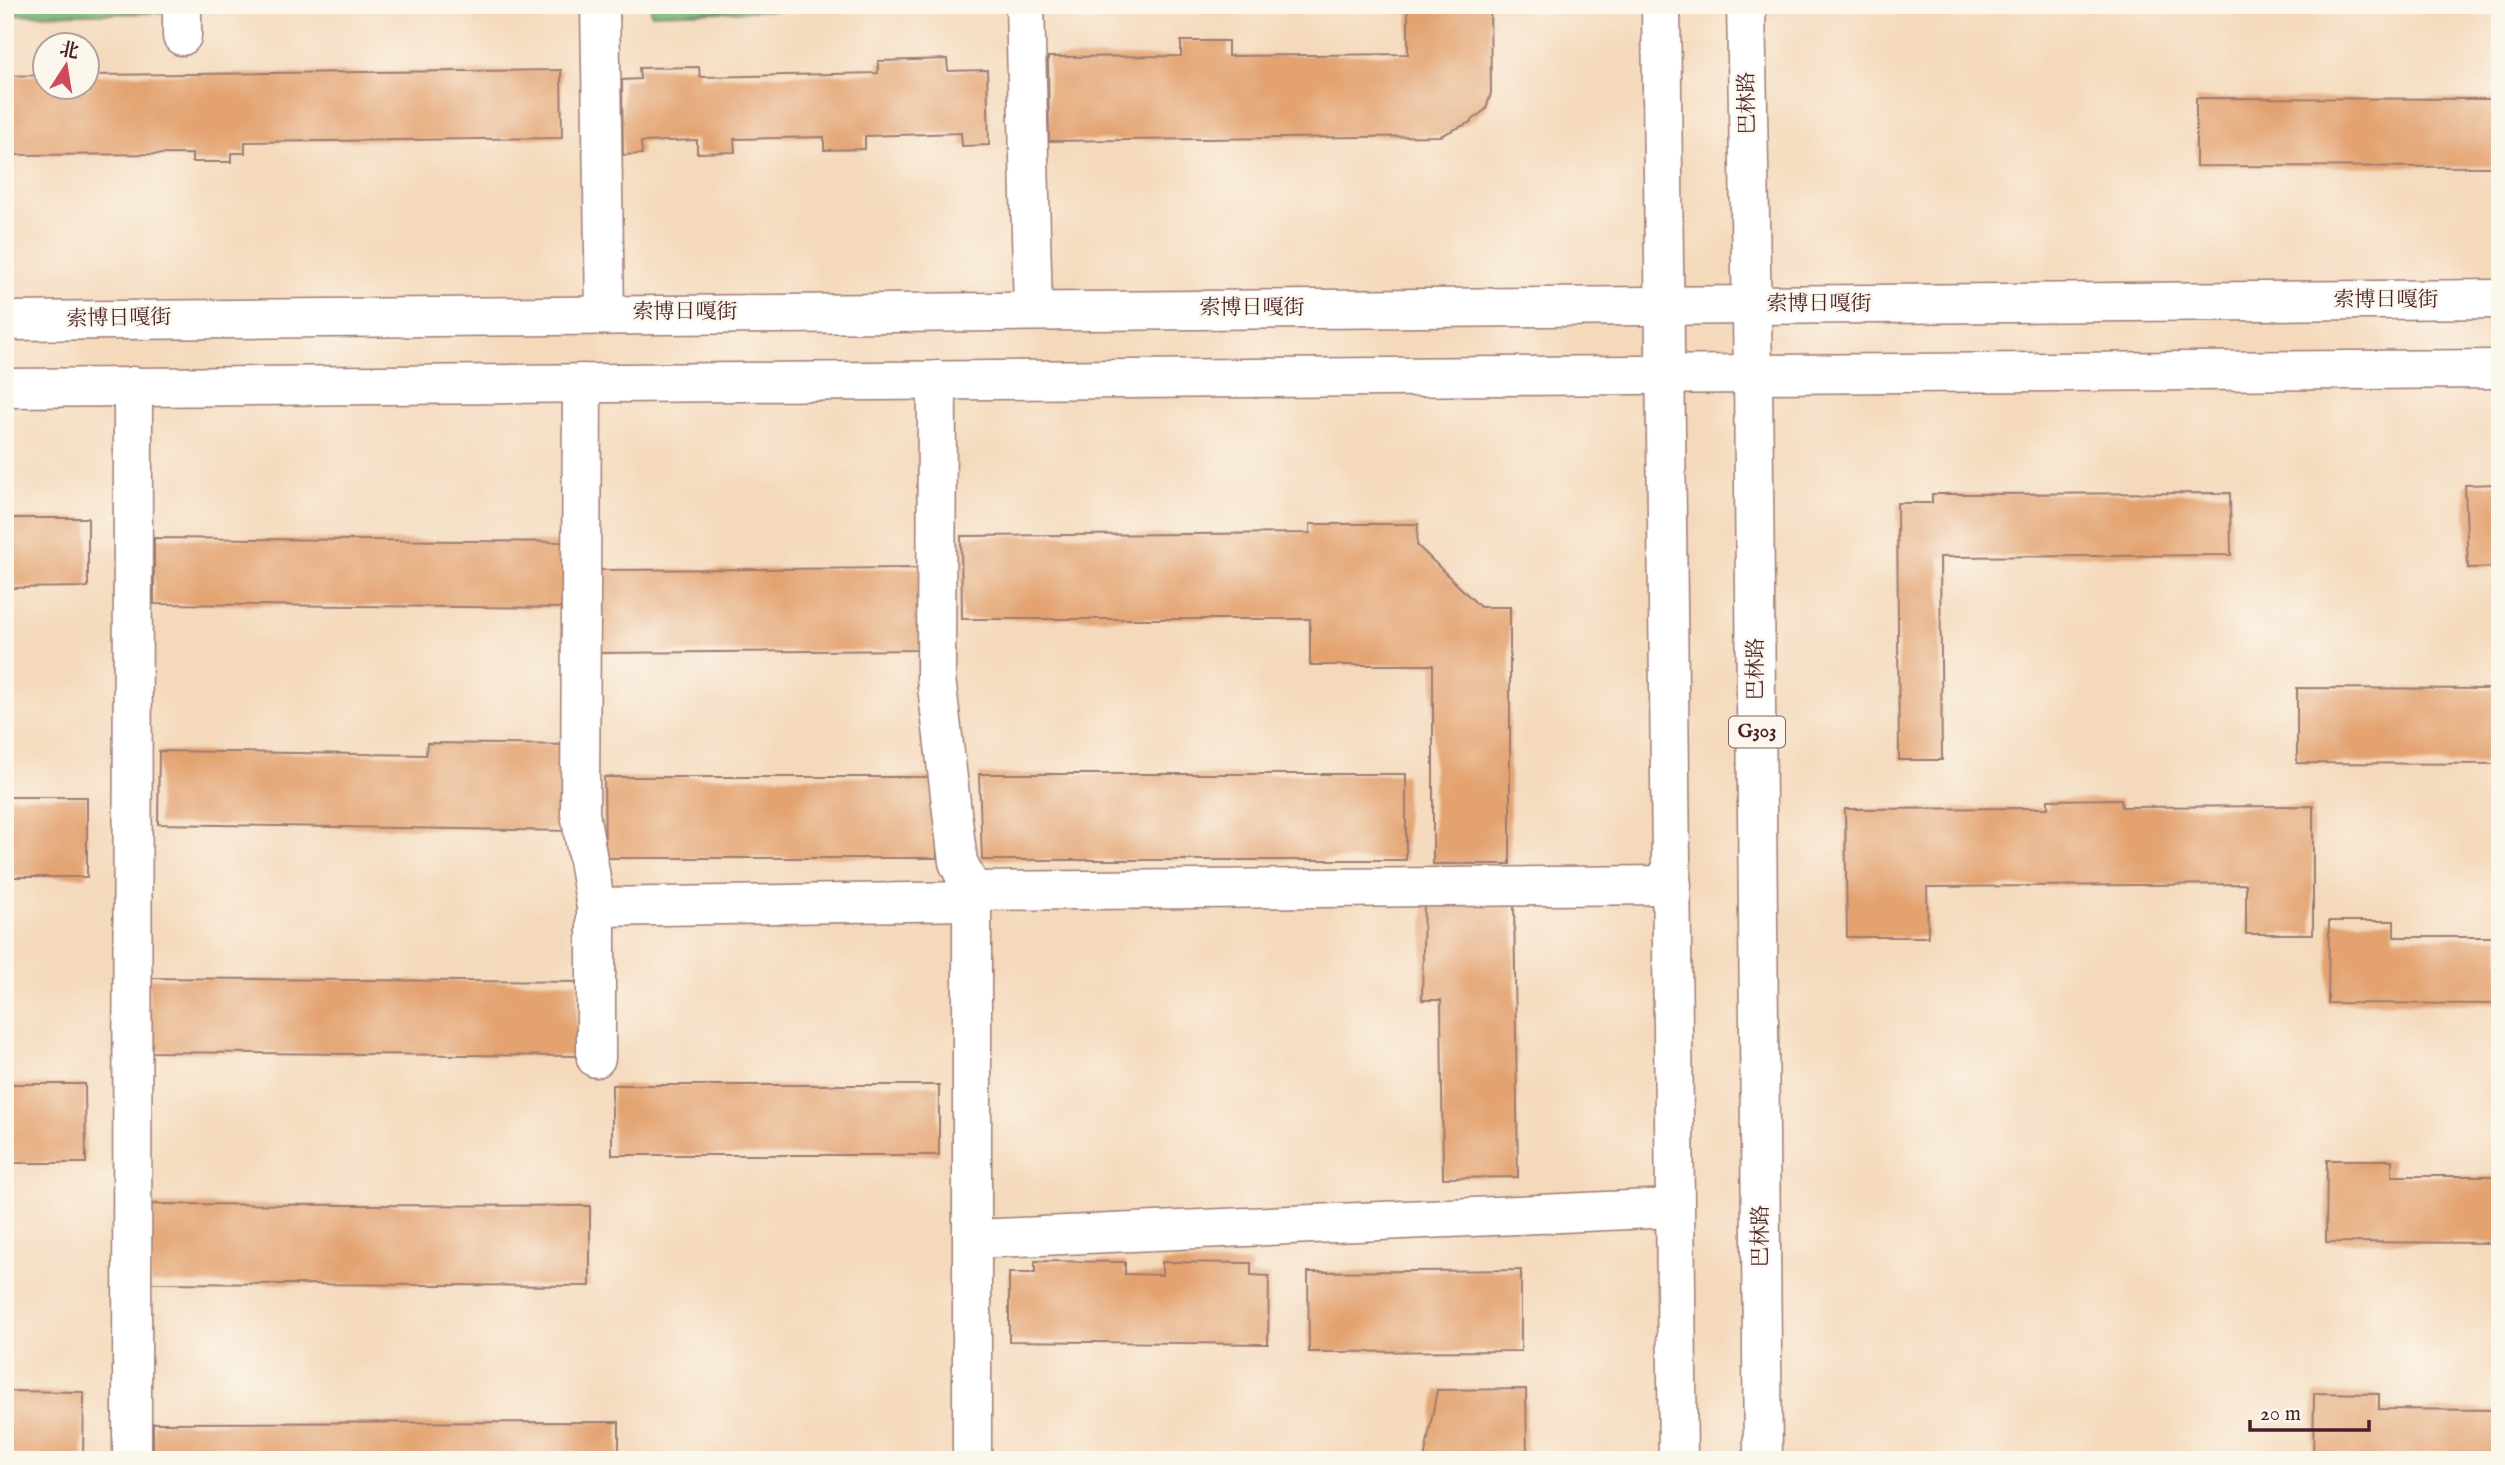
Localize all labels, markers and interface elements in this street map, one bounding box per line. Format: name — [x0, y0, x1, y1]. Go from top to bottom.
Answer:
north arrow — [32, 32, 102, 102]
text: 北 — [57, 38, 81, 65]
street label: 巴林路 — [1734, 71, 1762, 135]
street label: 索博日嘎街 — [2334, 287, 2439, 314]
street label: 索博日嘎街 — [1767, 291, 1872, 318]
street label: 索博日嘎街 — [1200, 295, 1305, 322]
street label: 索博日嘎街 — [633, 299, 738, 326]
street label: 索博日嘎街 — [66, 305, 172, 333]
street label: 巴林路 — [1743, 638, 1770, 701]
road number: G303 — [1729, 716, 1785, 748]
street label: 巴林路 — [1748, 1205, 1775, 1268]
scale bar — [2250, 1388, 2368, 1432]
text: 20 m — [2260, 1401, 2301, 1428]

